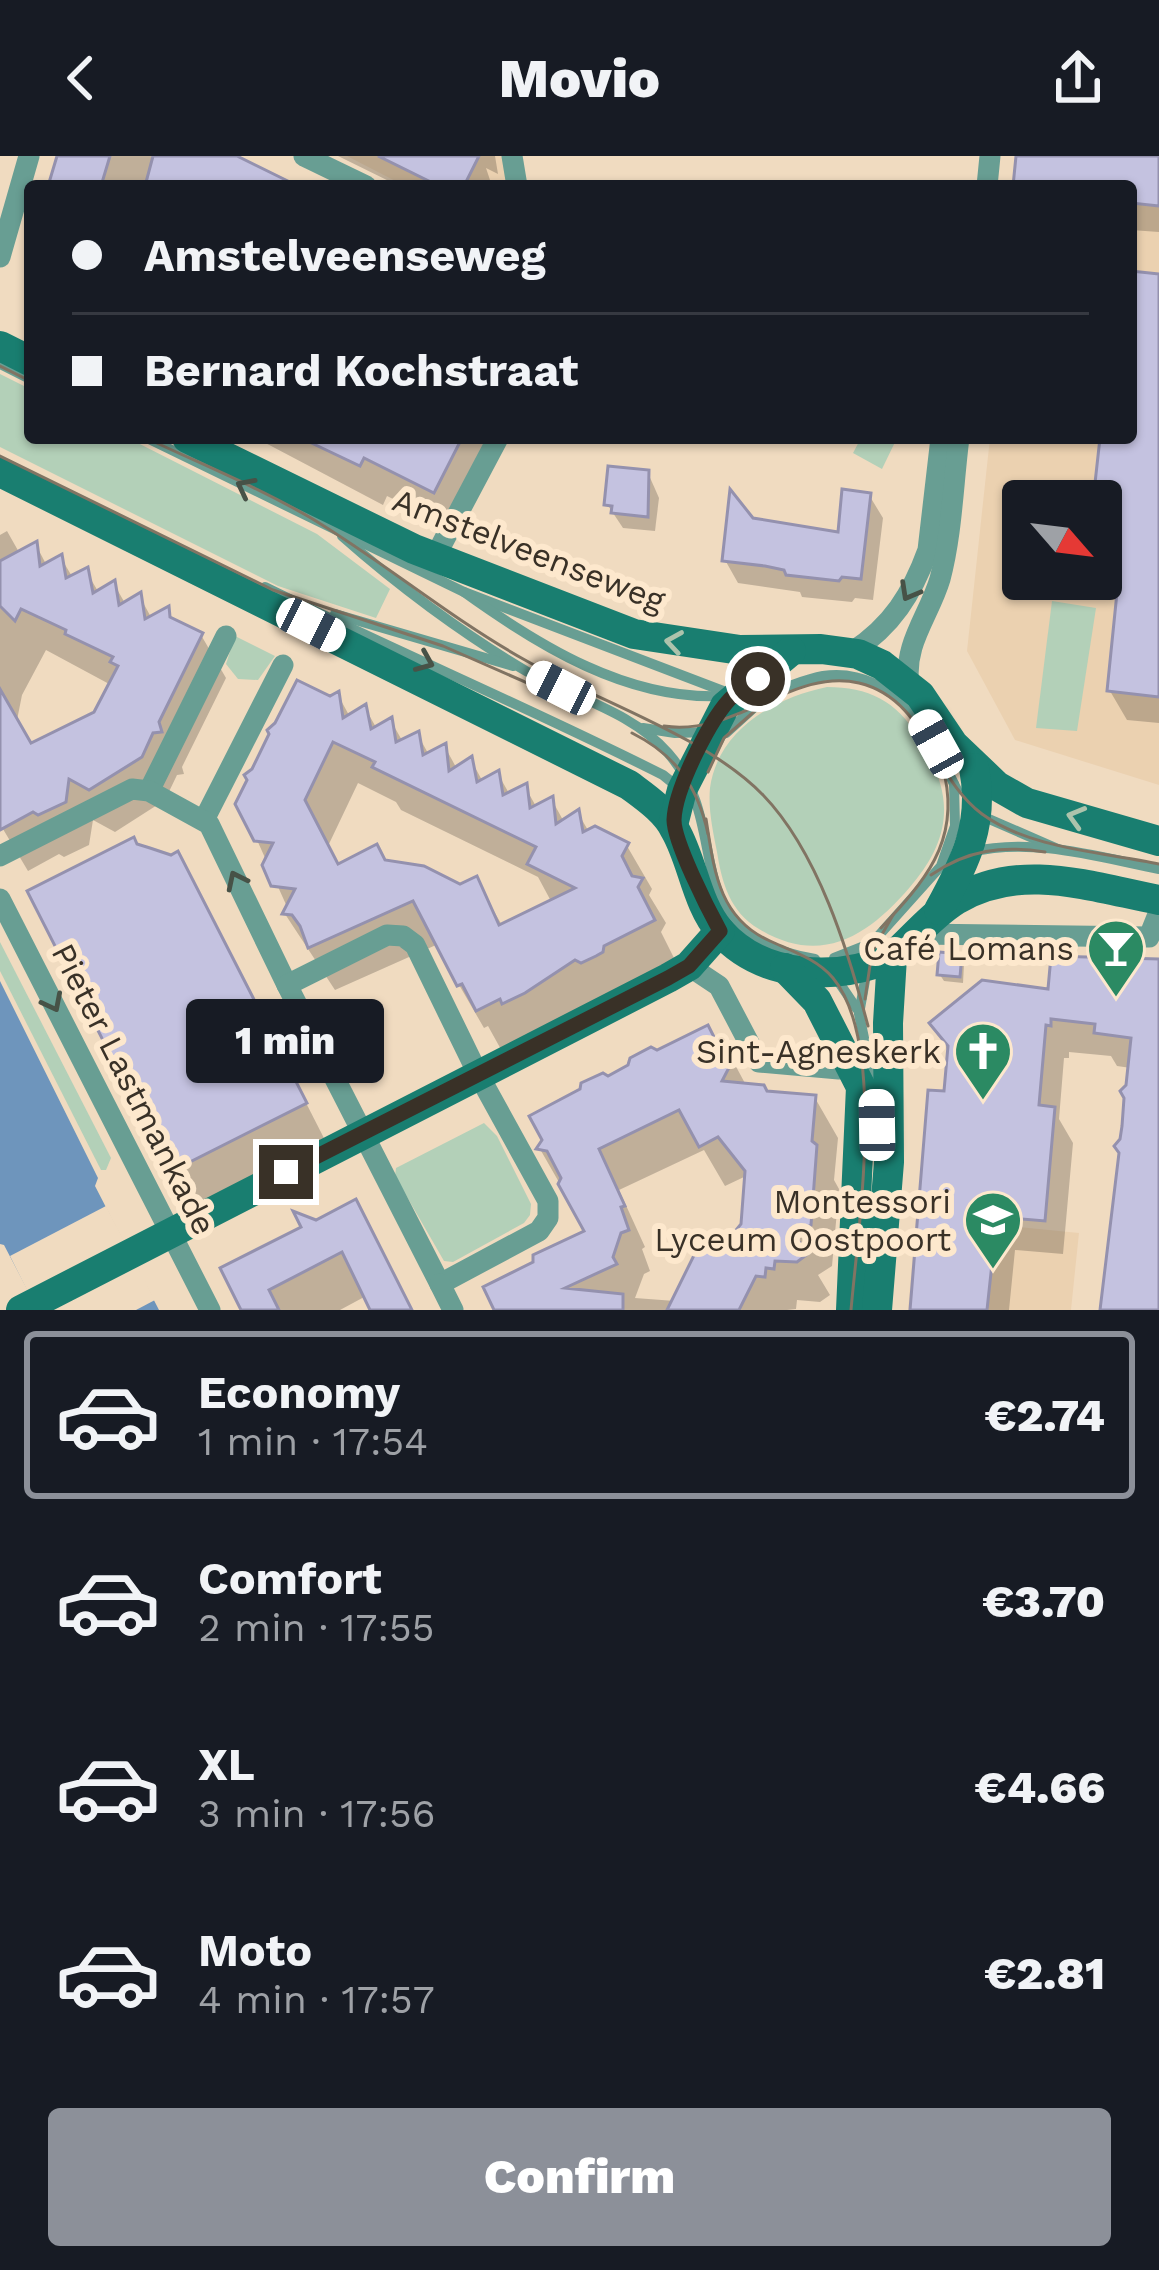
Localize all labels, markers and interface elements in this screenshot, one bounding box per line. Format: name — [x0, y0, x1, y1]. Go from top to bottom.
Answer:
icon: back — [48, 45, 114, 111]
icon: share — [1045, 45, 1111, 111]
text: Movio — [499, 47, 660, 110]
text: Amstelveenseweg — [144, 229, 546, 282]
text: Bernard Kochstraat — [144, 344, 578, 397]
one-way arrow — [235, 478, 257, 501]
street label: Amstelveenseweg — [387, 480, 671, 620]
north arrow — [1002, 480, 1122, 600]
map controls — [1002, 480, 1122, 600]
one-way arrow — [900, 579, 923, 600]
car — [271, 593, 351, 657]
one-way arrow — [665, 630, 685, 655]
one-way arrow — [413, 648, 434, 672]
route start — [731, 652, 785, 706]
car — [521, 656, 601, 720]
car — [903, 704, 969, 784]
one-way arrow — [1066, 807, 1087, 832]
one-way arrow — [227, 871, 250, 892]
bar icon: Café Lomans — [1085, 917, 1147, 999]
place label: Café Lomans — [863, 929, 1074, 968]
street label: Pieter Lastmankade — [44, 937, 224, 1241]
one-way arrow — [39, 991, 63, 1012]
callout: 1 min — [187, 998, 385, 1082]
text: 1 min — [235, 1018, 335, 1063]
church icon: Sint-Agneskerk — [952, 1020, 1014, 1102]
place label: Sint-Agneskerk — [696, 1032, 941, 1071]
car — [858, 1089, 896, 1161]
route end — [259, 1145, 313, 1199]
place label: Montessori Lyceum Oostpoort — [654, 1182, 951, 1259]
school or university icon: Montessori Lyceum Oostpoort — [962, 1189, 1024, 1271]
icon: car — [54, 1361, 162, 1469]
text: Economy — [198, 1366, 400, 1419]
text: €2.74 — [985, 1389, 1105, 1442]
text: 1 min · 17:54 — [198, 1419, 428, 1464]
icon: car — [54, 1547, 162, 1655]
text: Comfort — [198, 1552, 382, 1605]
text: €3.70 — [982, 1575, 1105, 1628]
text: 2 min · 17:55 — [198, 1605, 434, 1650]
icon: car — [54, 1733, 162, 1841]
text: XL — [198, 1738, 255, 1791]
text: €4.66 — [975, 1761, 1105, 1814]
text: 3 min · 17:56 — [198, 1791, 435, 1836]
icon: car — [54, 1919, 162, 2027]
text: Moto — [198, 1924, 312, 1977]
text: €2.81 — [984, 1947, 1105, 2000]
text: 4 min · 17:57 — [198, 1977, 435, 2022]
button: Confirm — [48, 2108, 1111, 2246]

